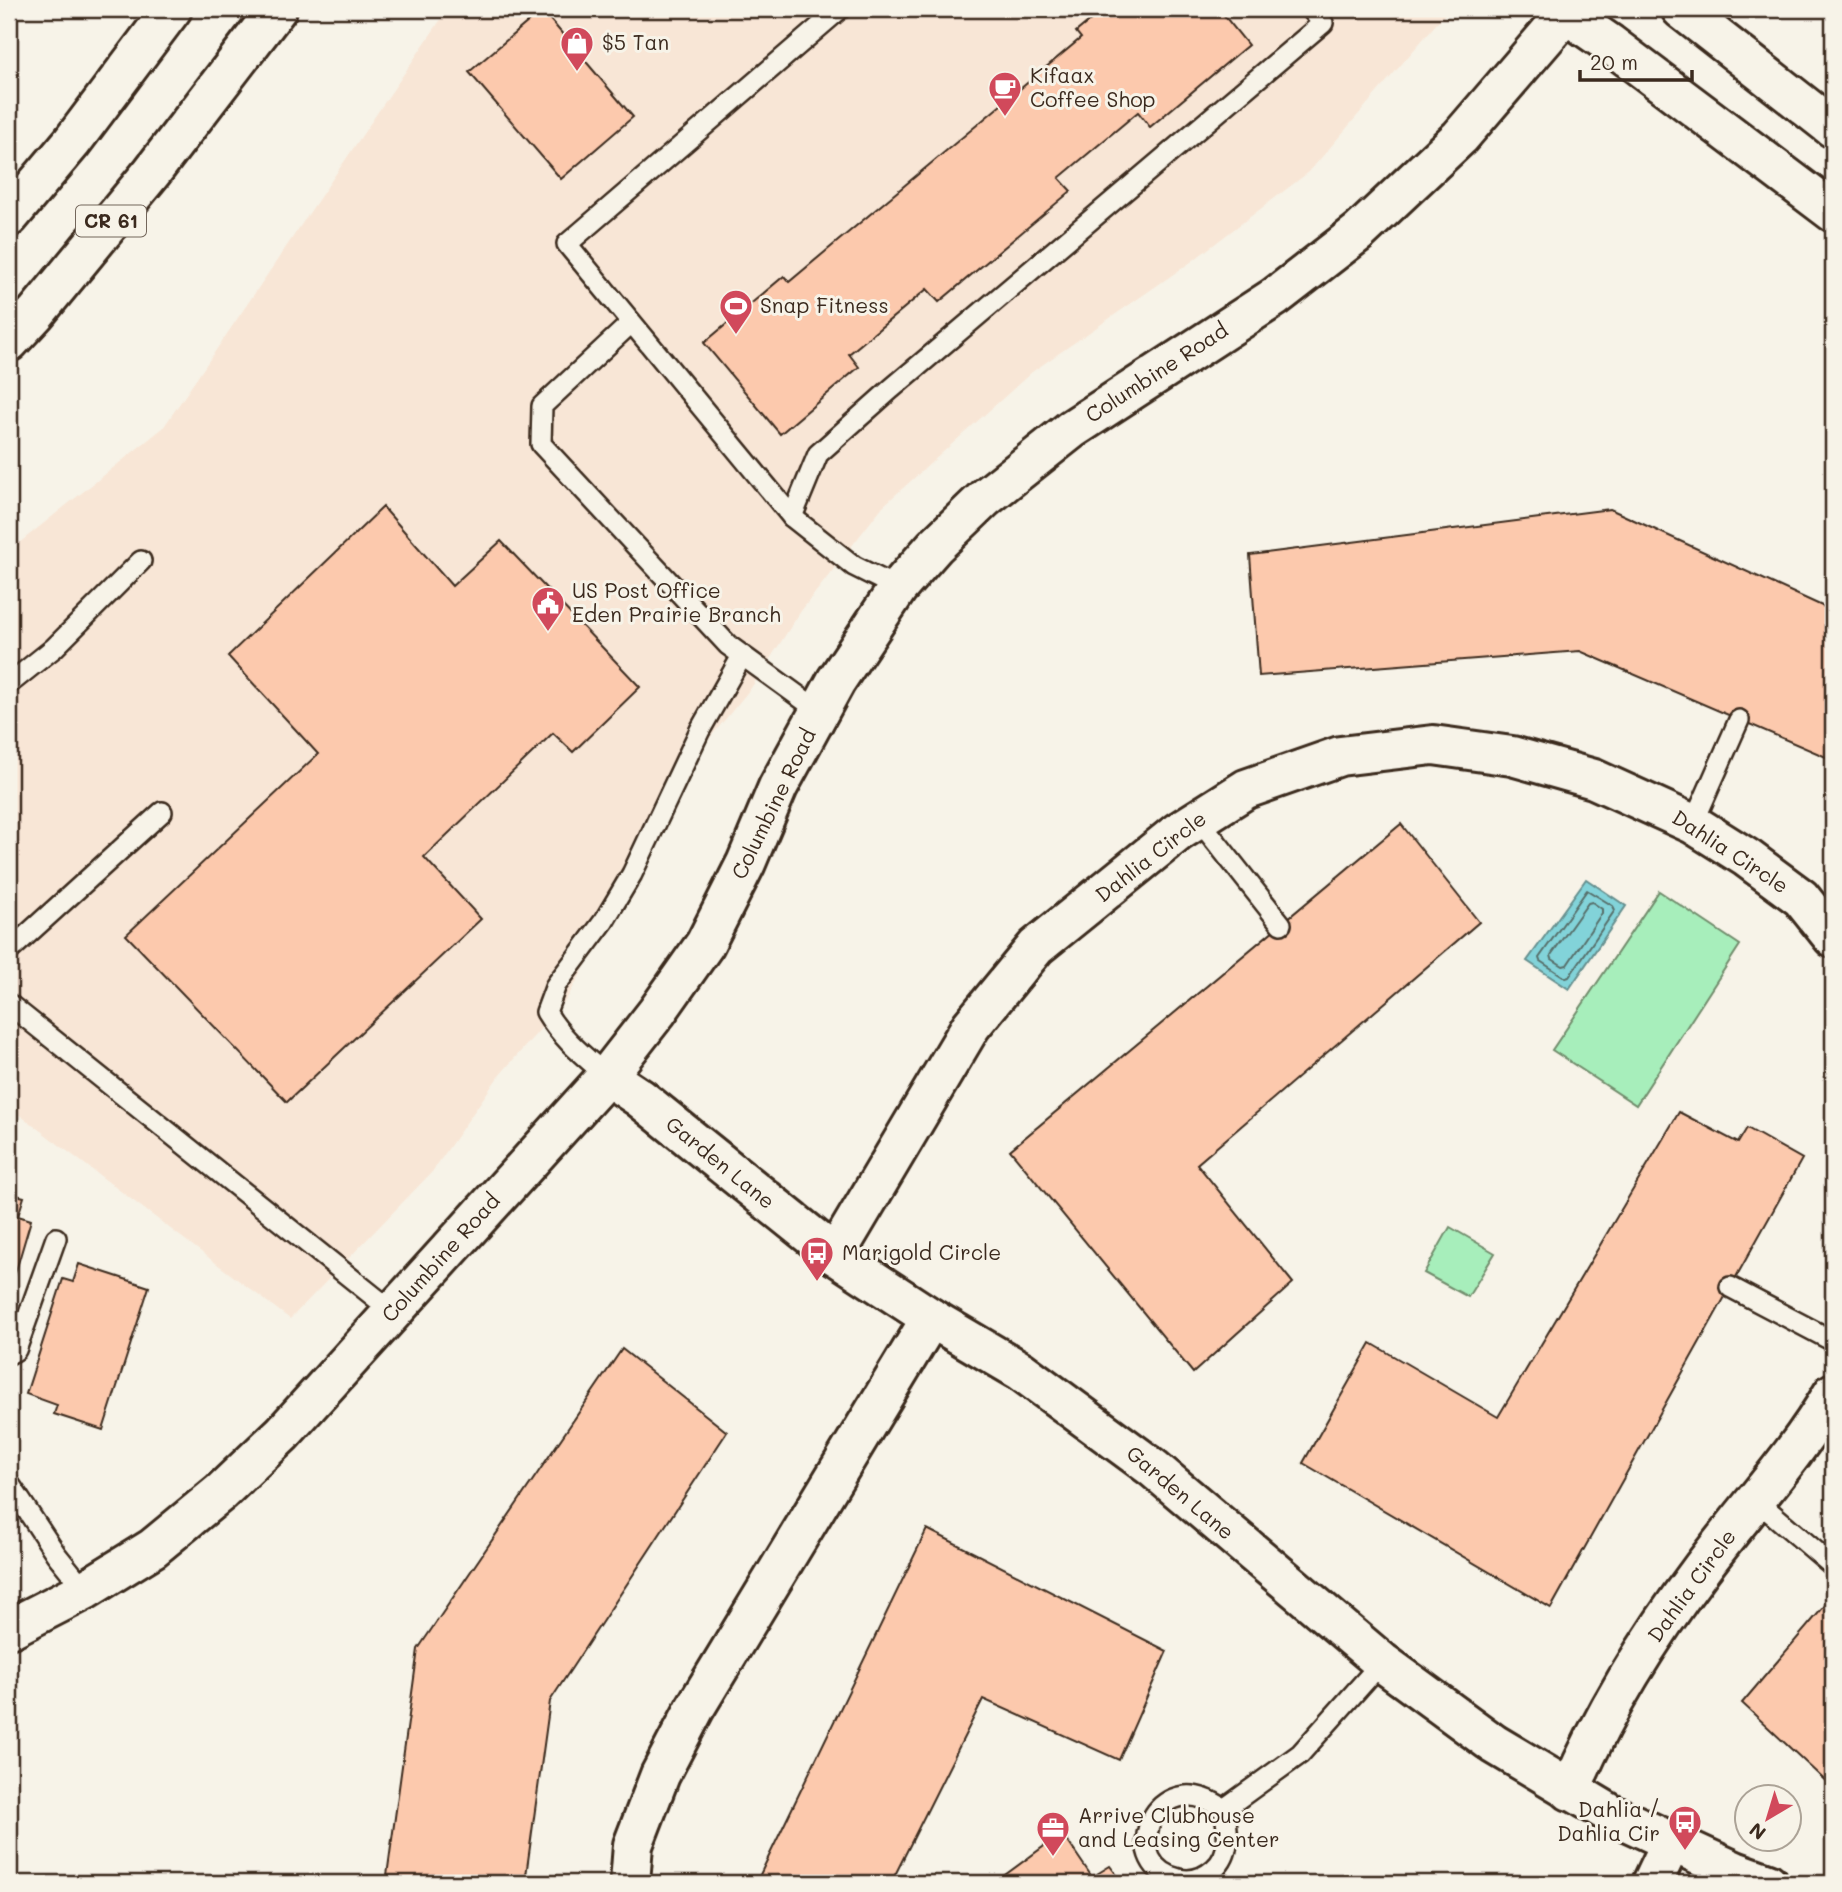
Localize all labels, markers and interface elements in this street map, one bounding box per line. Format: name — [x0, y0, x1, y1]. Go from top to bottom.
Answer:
shop icon: $5 Tan — [558, 24, 596, 73]
place label: $5 Tan — [602, 28, 669, 55]
scale bar — [1580, 38, 1692, 82]
text: 20 m — [1590, 48, 1638, 75]
place label: Kifaax Coffee Shop — [1030, 61, 1156, 112]
cafe icon: Kifaax Coffee Shop — [986, 69, 1024, 118]
road number: CR 61 — [76, 206, 146, 236]
sports icon: Snap Fitness — [717, 287, 755, 336]
place label: Snap Fitness — [760, 291, 889, 318]
street label: Columbine Road — [1080, 316, 1232, 428]
place label: US Post Office Eden Prairie Branch — [572, 576, 781, 627]
public building icon: US Post Office Eden Prairie Branch — [529, 584, 567, 633]
street label: Columbine Road — [724, 724, 821, 883]
street label: Dahlia Circle — [1668, 803, 1794, 898]
street label: Dahlia Circle — [1089, 804, 1211, 908]
street label: Garden Lane — [661, 1110, 781, 1214]
street label: Columbine Road — [375, 1187, 505, 1327]
bus stop icon: Marigold Circle — [798, 1234, 836, 1283]
place label: Marigold Circle — [842, 1238, 1001, 1265]
street label: Garden Lane — [1121, 1439, 1240, 1545]
street label: Dahlia Circle — [1641, 1523, 1741, 1647]
north arrow — [1734, 1784, 1804, 1854]
place label: Dahlia / Dahlia Cir — [1557, 1795, 1660, 1846]
place label: Arrive Clubhouse and Leasing Center — [1078, 1801, 1279, 1852]
bus stop icon: Dahlia / Dahlia Cir — [1666, 1803, 1704, 1852]
office icon: Arrive Clubhouse and Leasing Center — [1034, 1809, 1072, 1858]
text: N — [1744, 1818, 1771, 1846]

